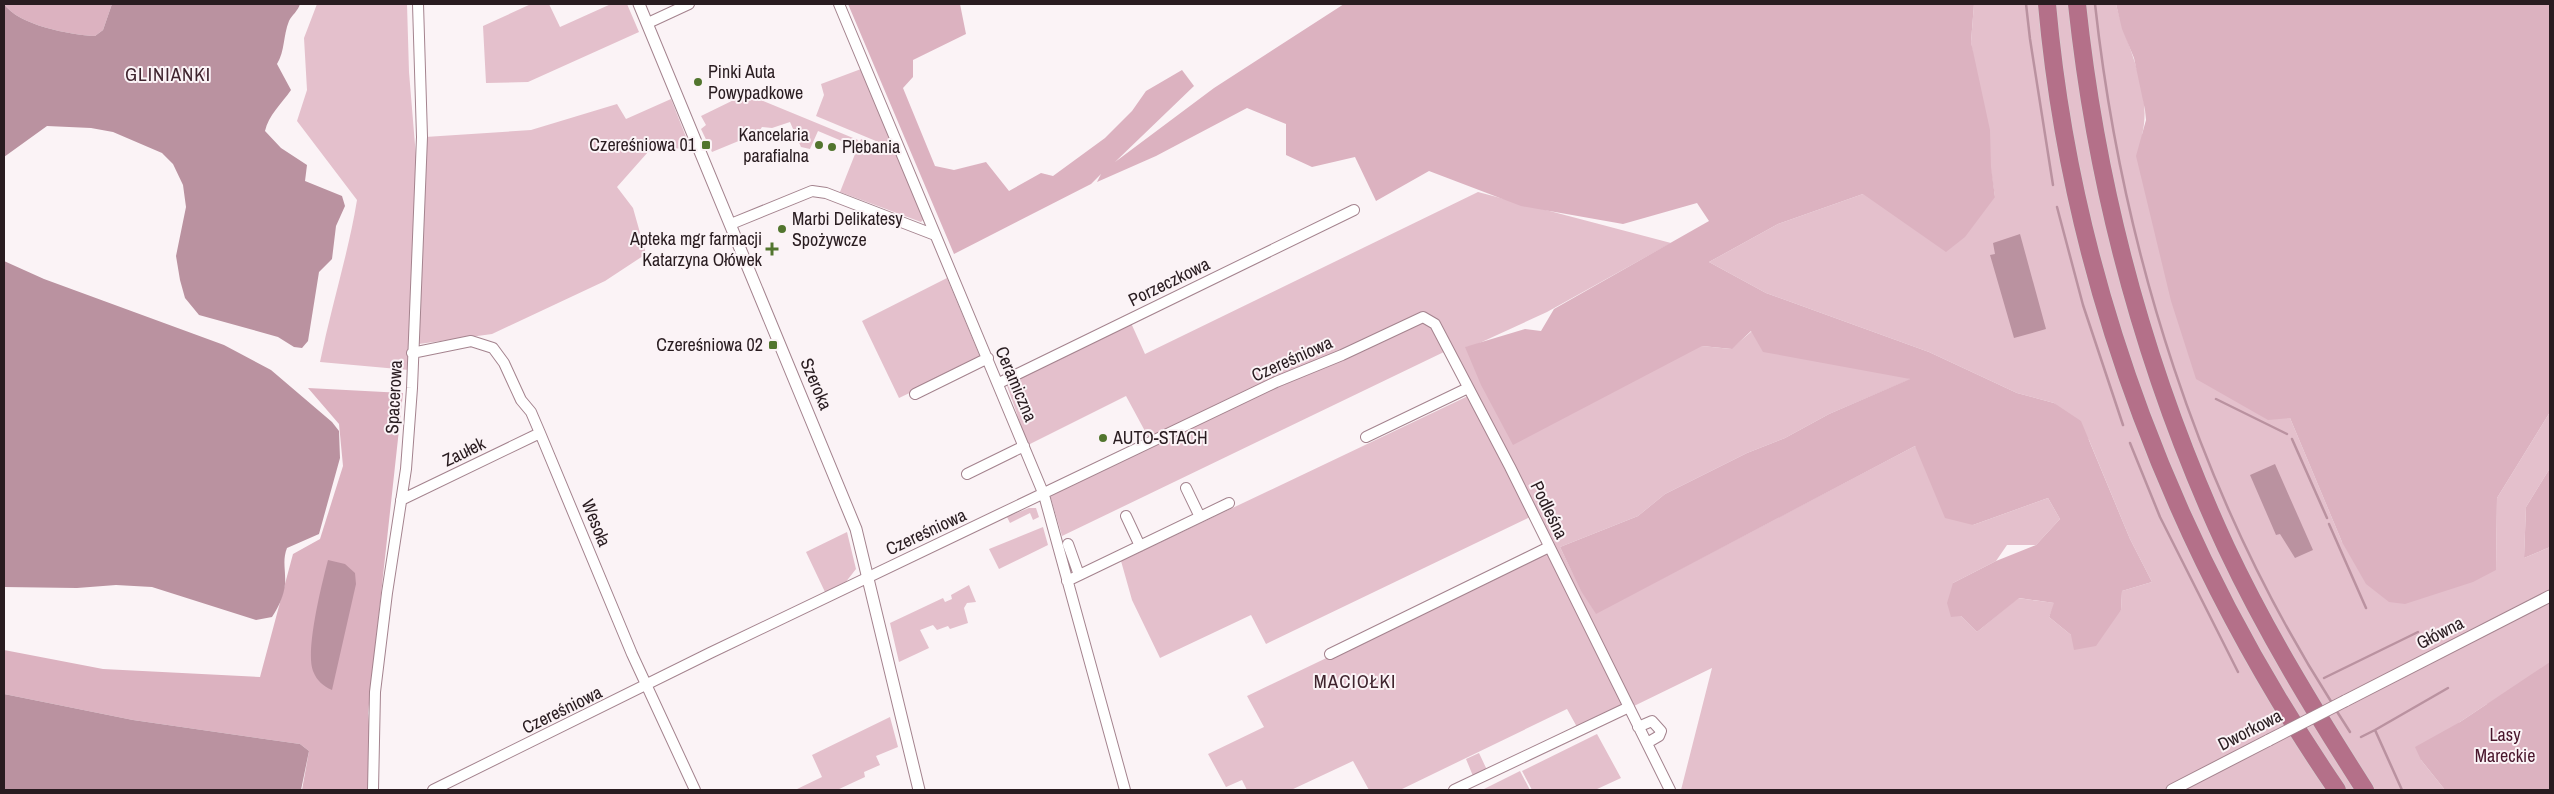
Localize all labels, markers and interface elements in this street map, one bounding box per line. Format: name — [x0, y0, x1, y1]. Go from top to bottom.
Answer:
place label: Pinki Auta Powypadkowe — [708, 59, 803, 105]
district label: GLINIANKI — [125, 61, 211, 87]
marker: Pinki Auta Powypadkowe — [692, 76, 704, 88]
place label: Kancelaria parafialna — [738, 122, 809, 168]
place label: Czereśniowa 01 — [589, 132, 697, 157]
place label: Plebania — [842, 134, 900, 159]
marker: Czereśniowa 01 — [700, 139, 712, 151]
marker: Kancelaria parafialna — [813, 139, 825, 151]
marker: Plebania — [826, 141, 838, 153]
place label: Marbi Delikatesy Spożywcze — [792, 206, 903, 252]
marker: Marbi Delikatesy Spożywcze — [776, 223, 788, 235]
place label: Apteka mgr farmacji Katarzyna Ołówek — [629, 226, 763, 272]
marker: Apteka mgr farmacji Katarzyna Ołówek — [766, 243, 778, 255]
street label: Porzeczkowa — [1124, 251, 1214, 312]
street label: Czereśniowa — [1247, 330, 1336, 387]
place label: Czereśniowa 02 — [656, 332, 763, 357]
marker: Czereśniowa 02 — [767, 339, 779, 351]
street label: Ceramiczna — [989, 342, 1044, 425]
street label: Szeroka — [794, 354, 839, 414]
street label: Spacerowa — [379, 359, 408, 434]
place label: AUTO-STACH — [1112, 425, 1208, 450]
street label: Zaułek — [438, 430, 490, 472]
marker: AUTO-STACH — [1097, 432, 1109, 444]
street label: Podleśna — [1525, 477, 1574, 543]
street label: Wesoła — [576, 495, 617, 550]
street label: Czereśniowa — [881, 502, 970, 561]
street label: Główna — [2412, 610, 2468, 655]
district label: MACIOŁKI — [1314, 668, 1396, 694]
street label: Czereśniowa — [518, 679, 606, 740]
street label: Dworkowa — [2213, 703, 2286, 756]
park label: Lasy Mareckie — [2475, 722, 2535, 768]

